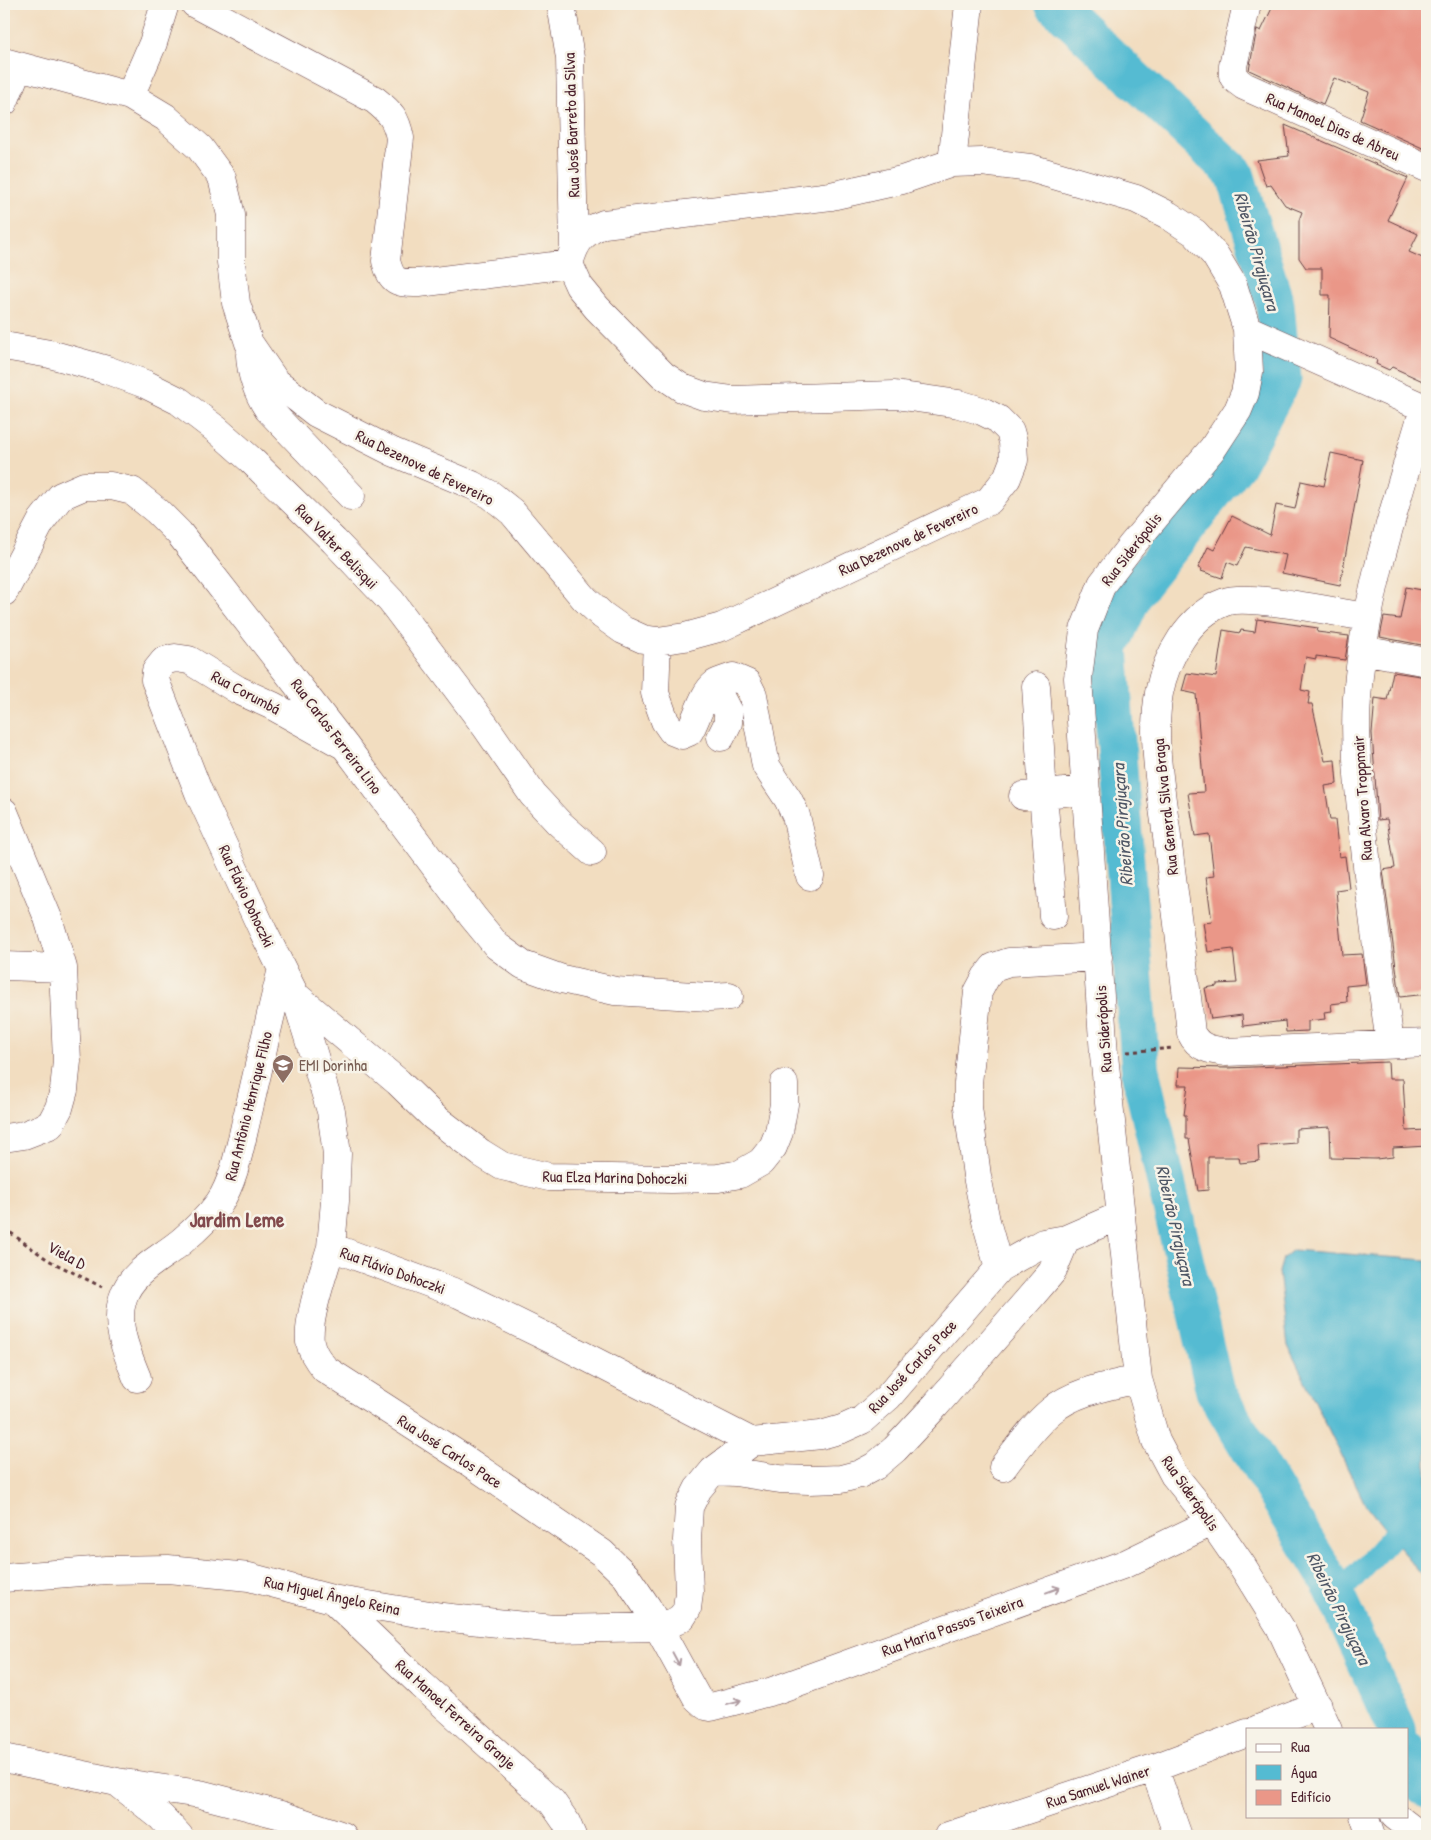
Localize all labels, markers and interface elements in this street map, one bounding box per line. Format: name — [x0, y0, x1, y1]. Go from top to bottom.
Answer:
street label: Rua José Barreto da Silva — [557, 52, 585, 198]
street label: Rua Manoel Dias de Abreu — [1263, 87, 1404, 166]
water label: Ribeirão Pirajuçara — [1228, 189, 1286, 315]
street label: Rua Dezenove de Fevereiro — [352, 424, 498, 510]
street label: Rua Dezenove de Fevereiro — [835, 497, 982, 581]
street label: Rua Valter Belisqui — [291, 499, 383, 593]
street label: Rua Siderópolis — [1096, 508, 1166, 590]
street label: Rua Corumbá — [208, 665, 284, 719]
street label: Rua Carlos Ferreira Lino — [286, 674, 388, 799]
street label: Rua Alvaro Troppmair — [1347, 735, 1377, 861]
street label: Rua General Silva Braga — [1147, 738, 1183, 876]
water label: Ribeirão Pirajuçara — [1105, 761, 1139, 887]
street label: Rua Flávio Dohoczki — [214, 841, 280, 951]
street label: Rua Siderópolis — [1089, 985, 1117, 1073]
street label: Rua Antônio Henrique Filho — [219, 1028, 277, 1183]
school or university icon: EMI Dorinha — [271, 1053, 295, 1084]
place label: EMI Dorinha — [299, 1054, 367, 1076]
water label: Ribeirão Pirajuçara — [1150, 1163, 1202, 1289]
street label: Rua Elza Marina Dohoczki — [542, 1165, 688, 1189]
district label: Jardim Leme — [190, 1205, 285, 1234]
street label: Viela D — [44, 1235, 90, 1275]
street label: Rua Flávio Dohoczki — [337, 1241, 449, 1299]
street label: Rua José Carlos Pace — [863, 1314, 962, 1418]
street label: Rua José Carlos Pace — [393, 1409, 507, 1493]
street label: Rua Siderópolis — [1157, 1451, 1225, 1535]
water label: Ribeirão Pirajuçara — [1301, 1548, 1378, 1670]
street label: Rua Miguel Ângelo Reina — [262, 1570, 402, 1620]
one-way arrow — [1044, 1585, 1060, 1594]
street label: Rua Maria Passos Teixeira — [878, 1590, 1026, 1662]
one-way arrow — [672, 1652, 682, 1666]
street label: Rua Manoel Ferreira Granje — [391, 1654, 522, 1775]
one-way arrow — [726, 1696, 742, 1706]
legend — [1246, 1728, 1408, 1818]
text: Rua — [1291, 1736, 1310, 1757]
street label: Rua Samuel Wainer — [1043, 1759, 1153, 1813]
text: Água — [1291, 1762, 1317, 1783]
text: Edifício — [1291, 1786, 1331, 1807]

